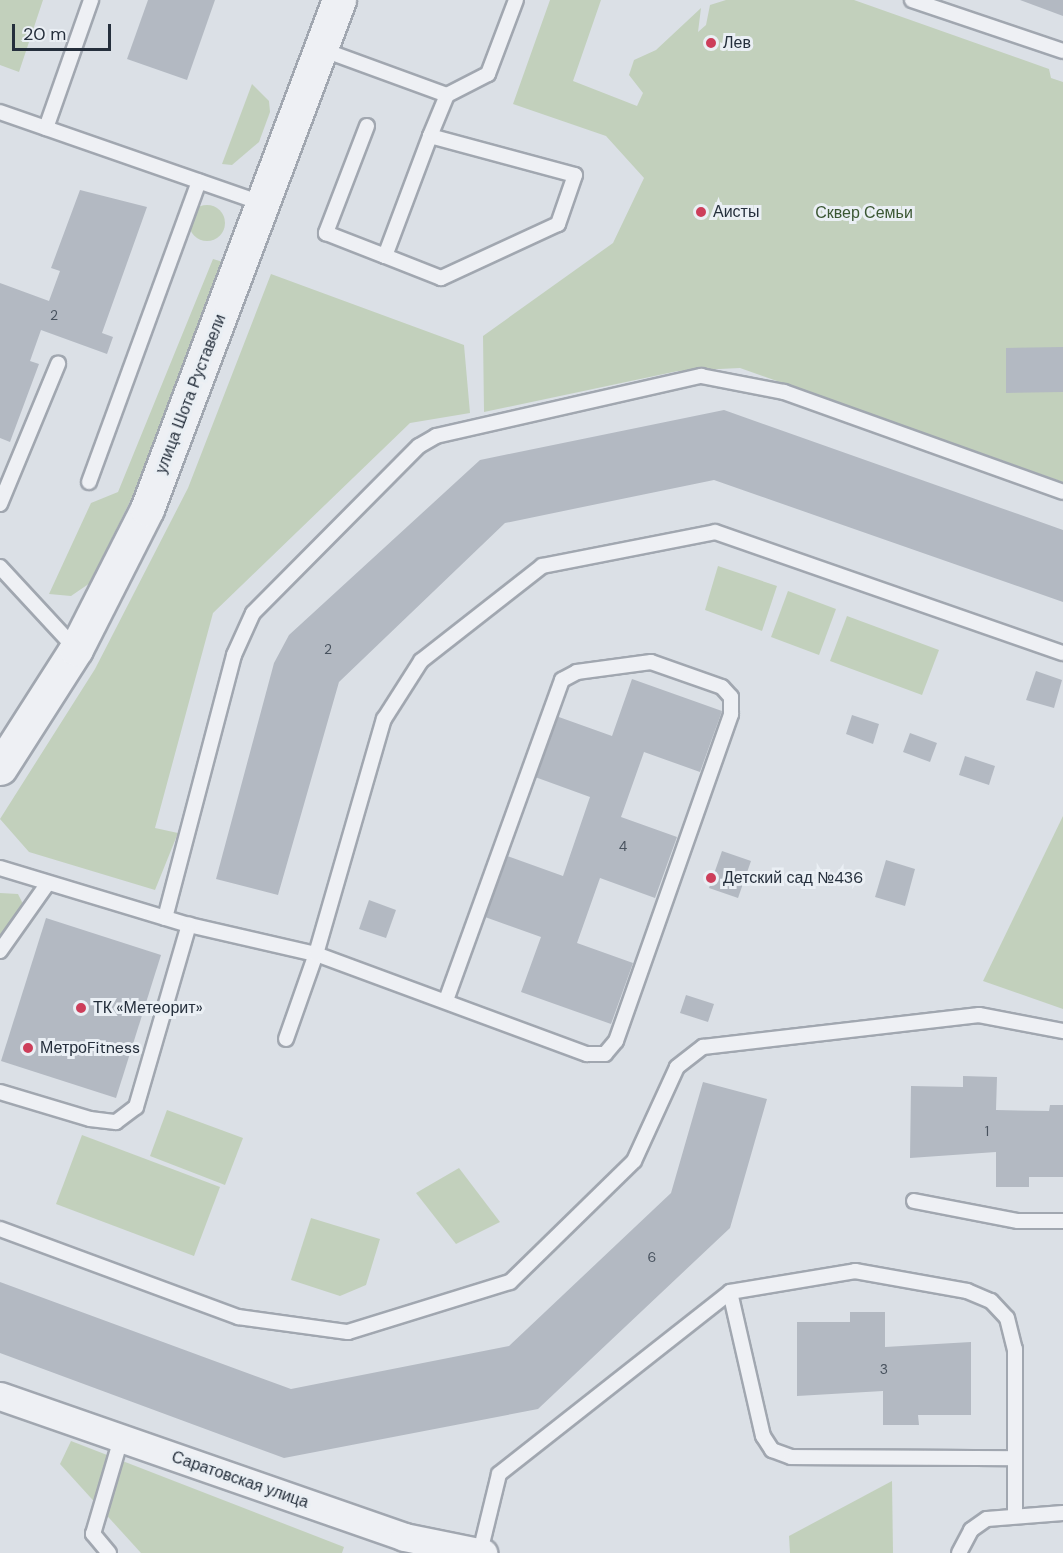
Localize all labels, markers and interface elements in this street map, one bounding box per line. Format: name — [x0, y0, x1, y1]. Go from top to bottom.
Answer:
scale bar — [15, 12, 114, 50]
text: 20 m — [23, 22, 66, 46]
place label: Лев — [723, 33, 751, 53]
marker: Лев — [704, 36, 718, 50]
place label: Аисты — [713, 202, 759, 222]
park label: Сквер Семьи — [815, 203, 913, 223]
marker: Аисты — [694, 205, 708, 219]
house number: 2 — [50, 307, 58, 323]
street label: улица Шота Руставели — [152, 312, 230, 476]
house number: 2 — [324, 641, 332, 657]
house number: 4 — [619, 838, 627, 854]
place label: Детский сад №436 — [723, 868, 863, 888]
marker: Детский сад №436 — [704, 871, 718, 885]
place label: ТК «Метеорит» — [93, 998, 203, 1018]
marker: ТК «Метеорит» — [74, 1001, 88, 1015]
place label: МетроFitness — [40, 1038, 140, 1058]
marker: МетроFitness — [21, 1041, 35, 1055]
house number: 1 — [985, 1123, 989, 1139]
house number: 6 — [648, 1249, 656, 1265]
house number: 3 — [880, 1361, 888, 1377]
street label: Саратовская улица — [169, 1448, 311, 1512]

